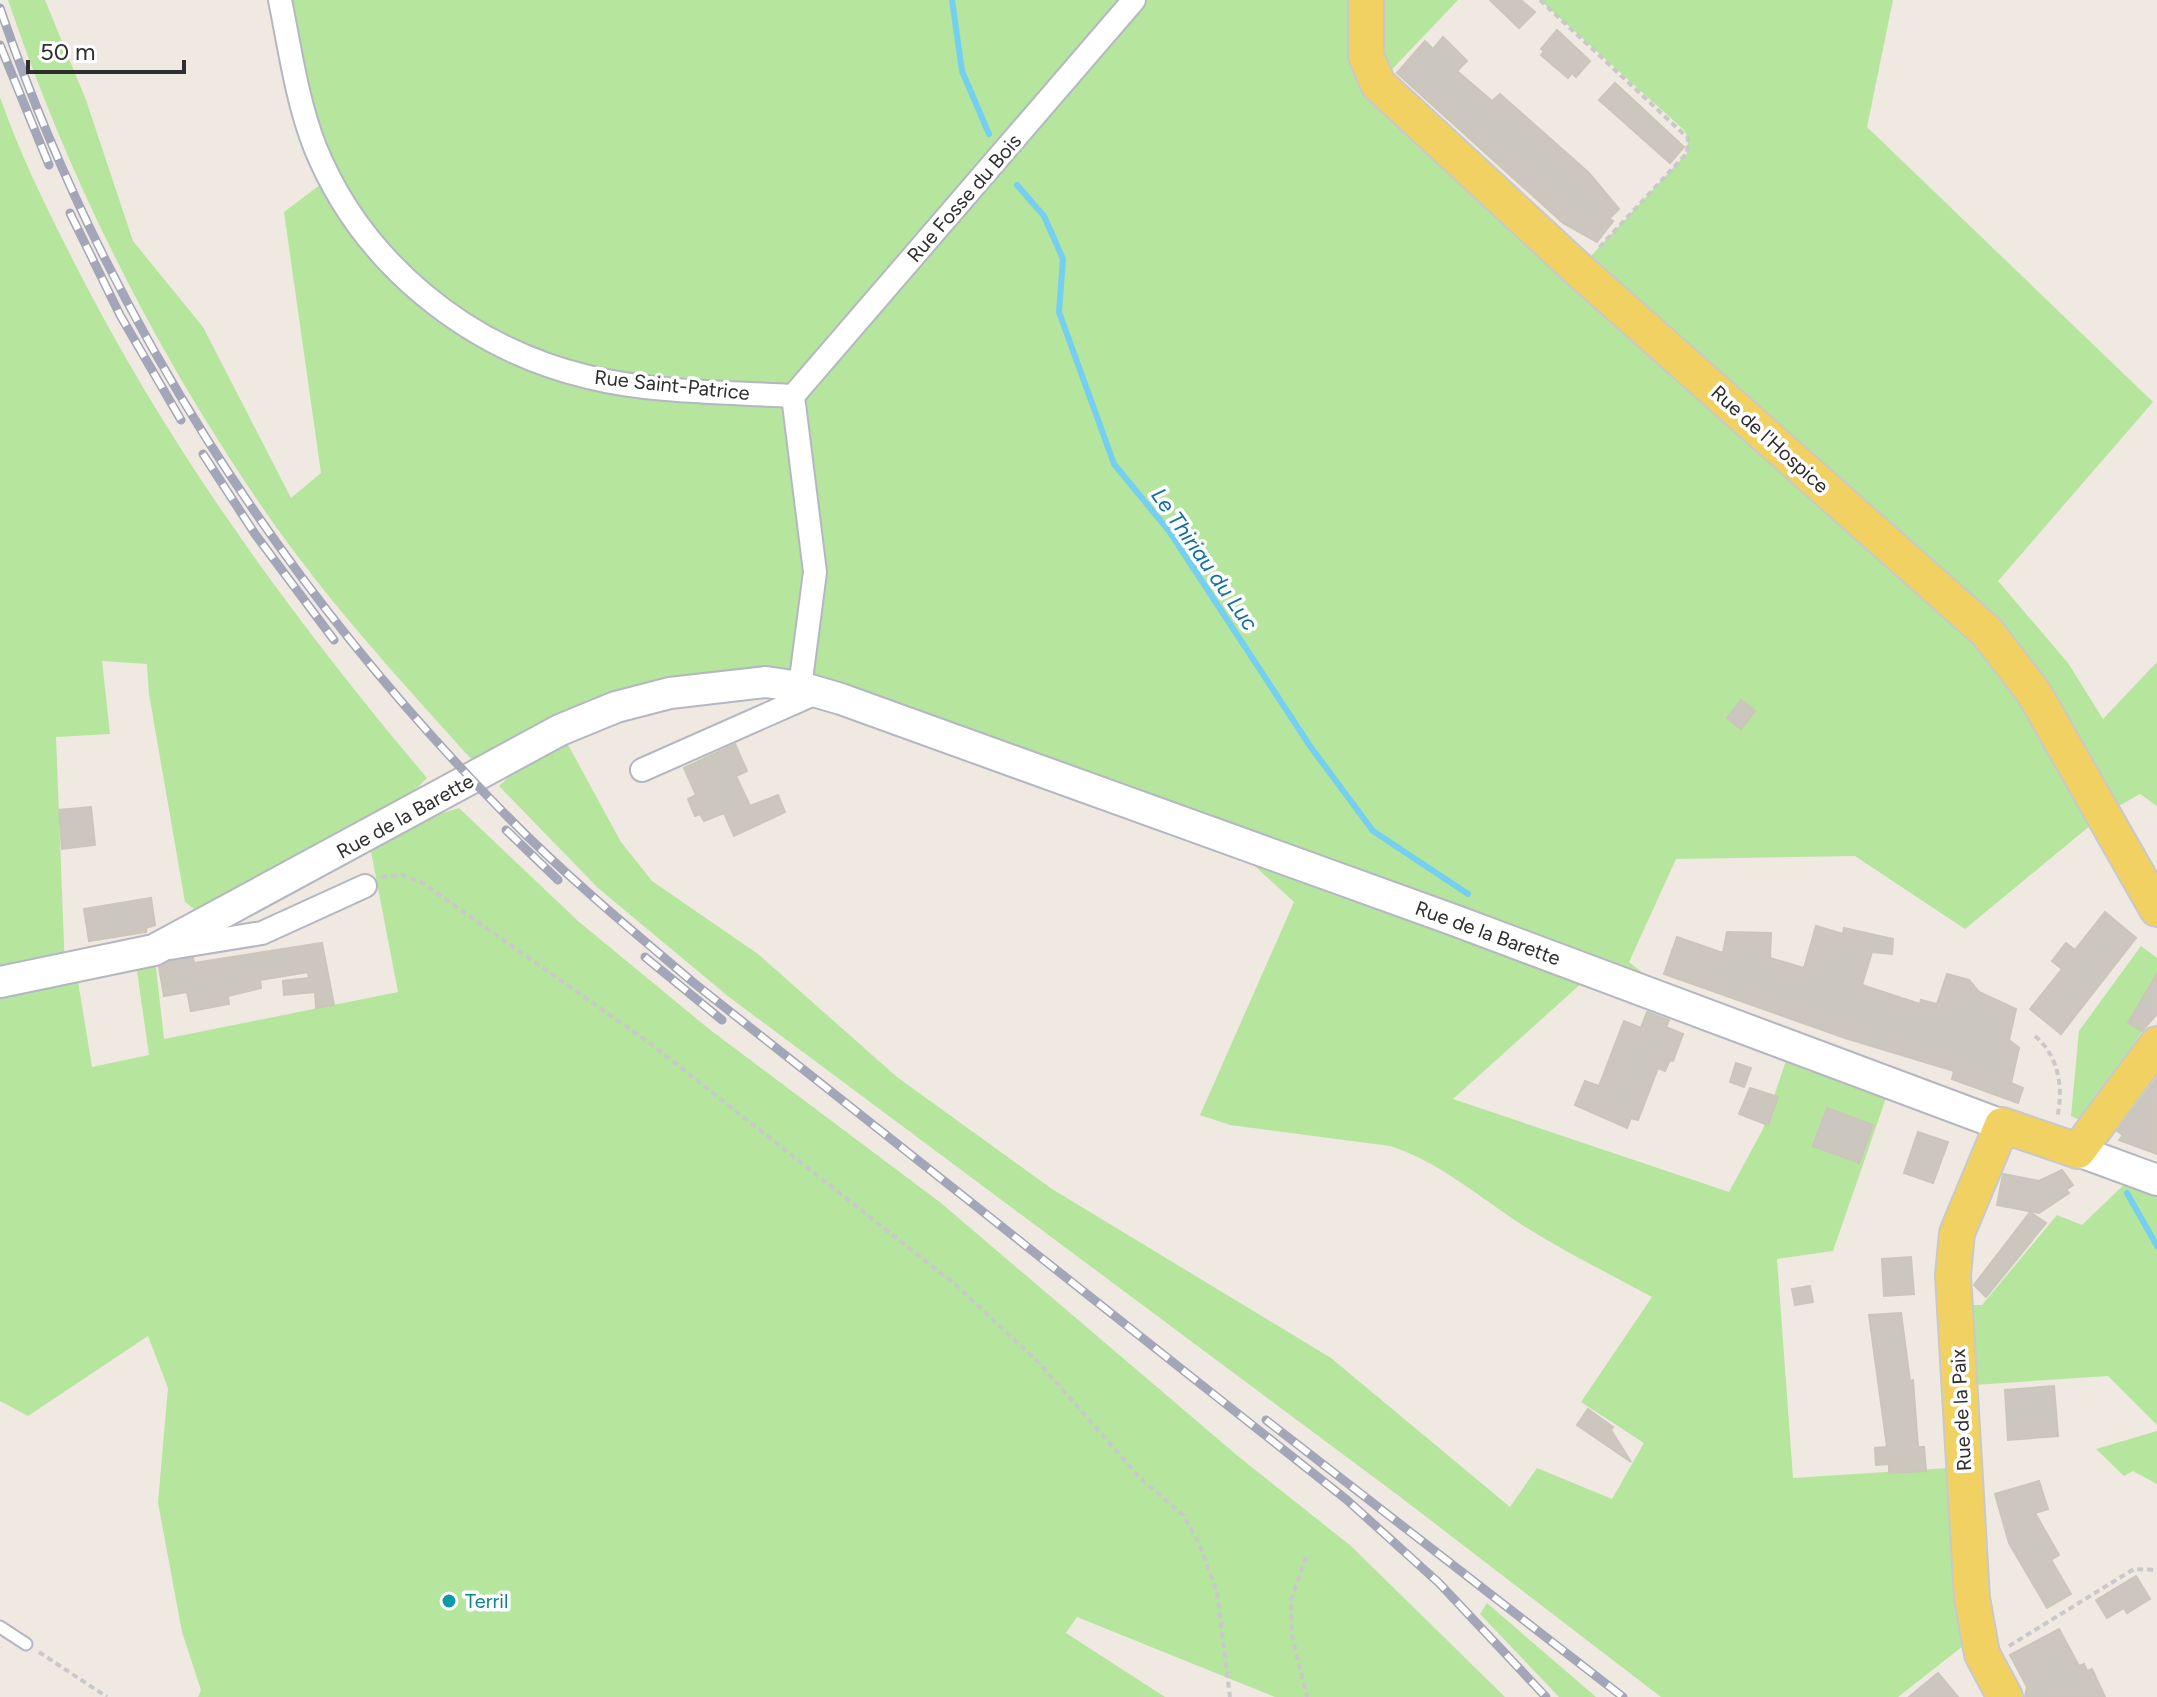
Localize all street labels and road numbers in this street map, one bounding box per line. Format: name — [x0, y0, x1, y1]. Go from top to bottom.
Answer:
street label: Rue Fosse du Bois — [902, 129, 1026, 267]
street label: Rue Saint-Patrice — [593, 365, 751, 405]
street label: Rue de l'Hospice — [1706, 380, 1834, 498]
street label: Rue de la Barette — [332, 768, 478, 864]
street label: Rue de la Barette — [1412, 896, 1564, 970]
street label: Rue de la Paix — [1946, 1348, 1976, 1472]

